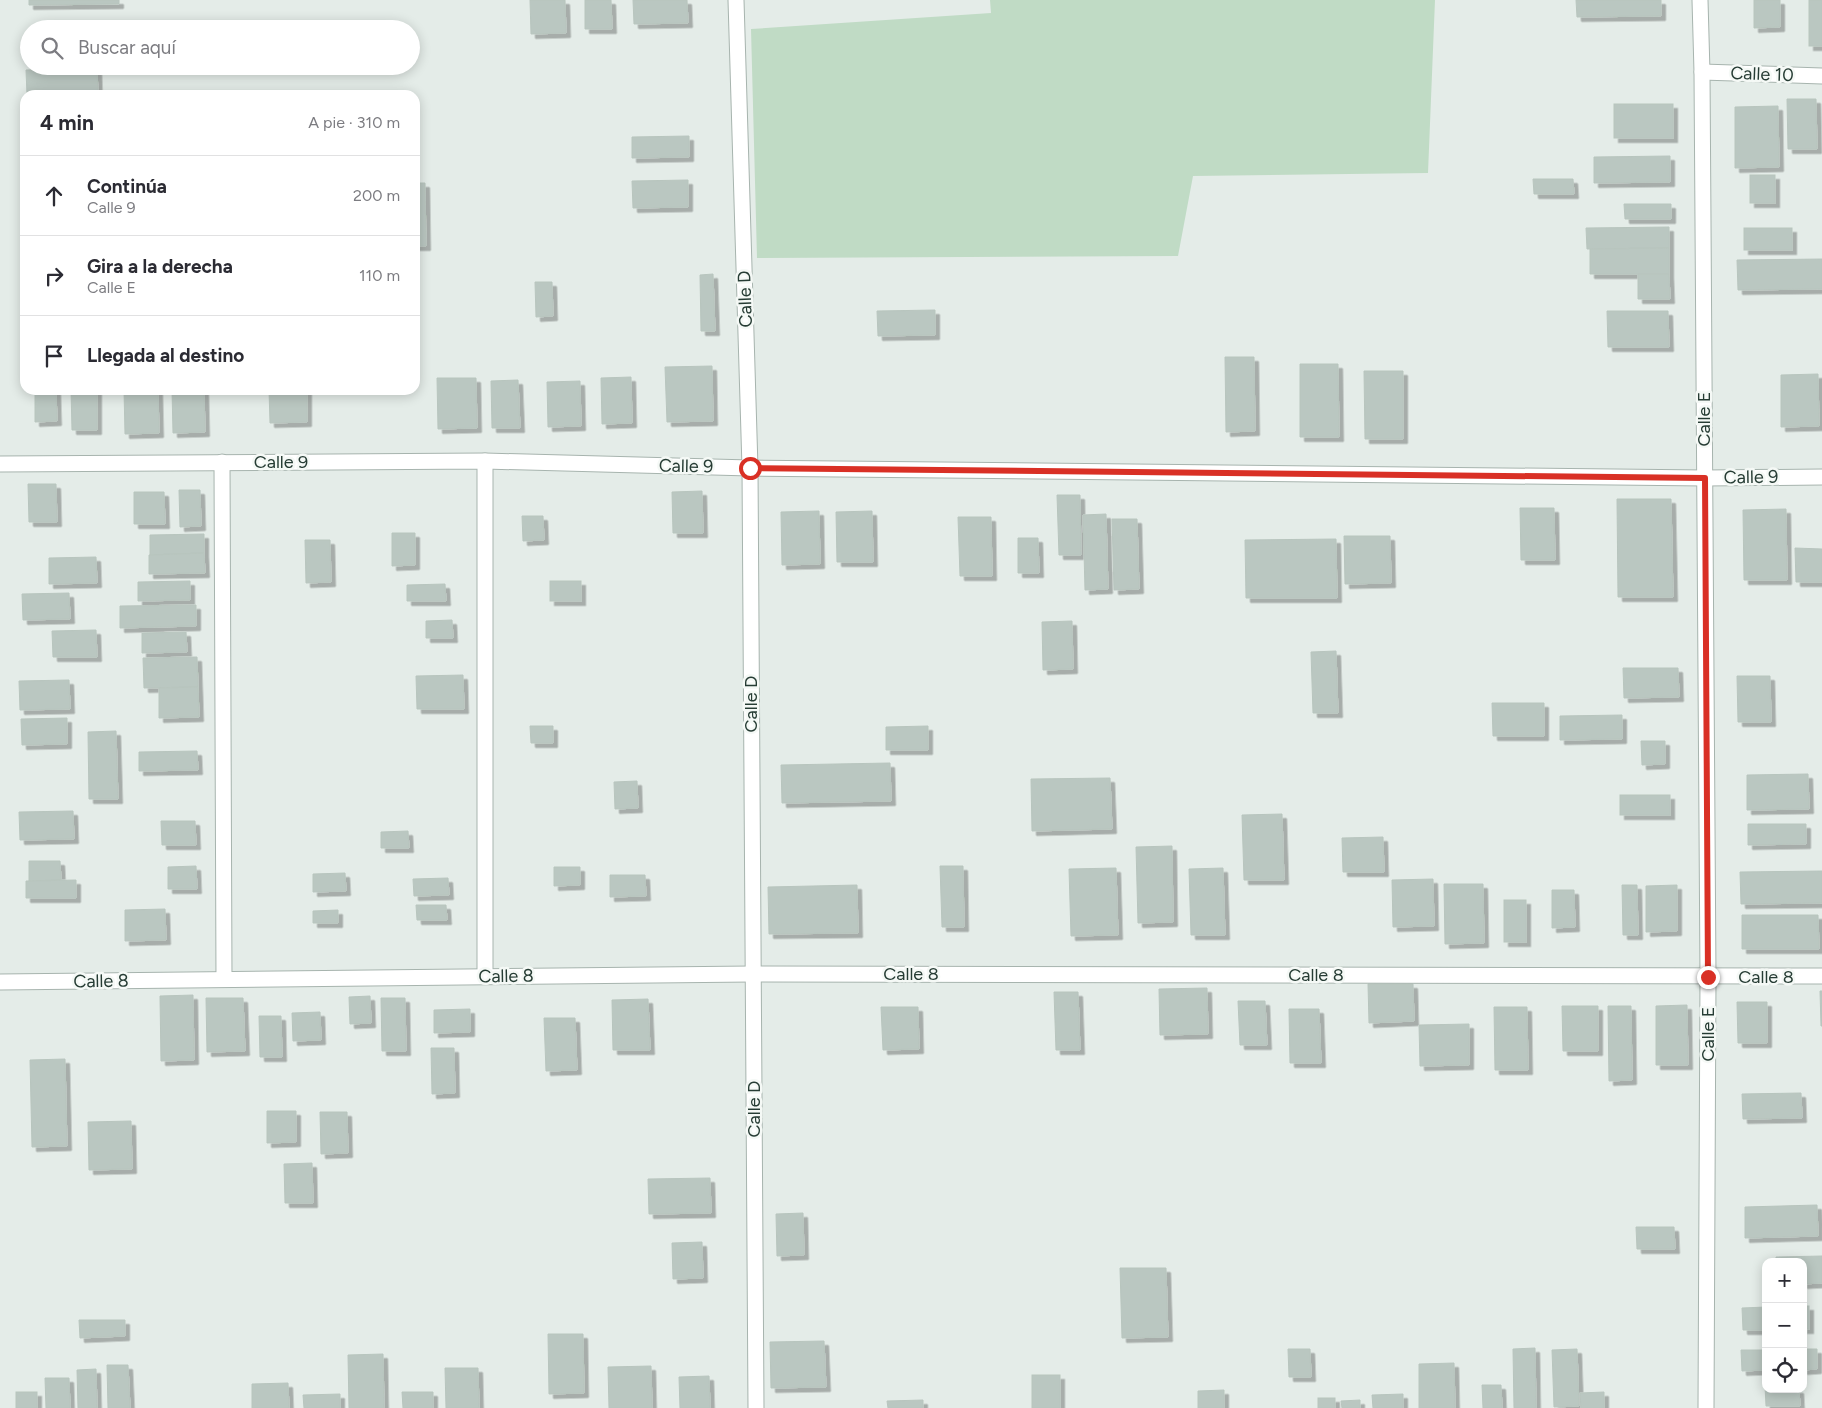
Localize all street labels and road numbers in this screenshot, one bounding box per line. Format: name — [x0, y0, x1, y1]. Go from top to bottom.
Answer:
street label: Calle 10 — [1730, 62, 1794, 86]
street label: Calle D — [733, 270, 757, 328]
street label: Calle E — [1693, 391, 1715, 447]
street label: Calle 9 — [254, 451, 308, 473]
street label: Calle 9 — [659, 455, 713, 477]
street label: Calle 9 — [1724, 466, 1778, 488]
street label: Calle D — [740, 676, 762, 732]
street label: Calle 8 — [883, 963, 939, 985]
street label: Calle 8 — [1288, 964, 1344, 986]
street label: Calle 8 — [478, 965, 534, 987]
street label: Calle 8 — [1738, 966, 1794, 988]
street label: Calle 8 — [73, 970, 129, 992]
street label: Calle E — [1697, 1006, 1719, 1062]
street label: Calle D — [743, 1081, 765, 1137]

